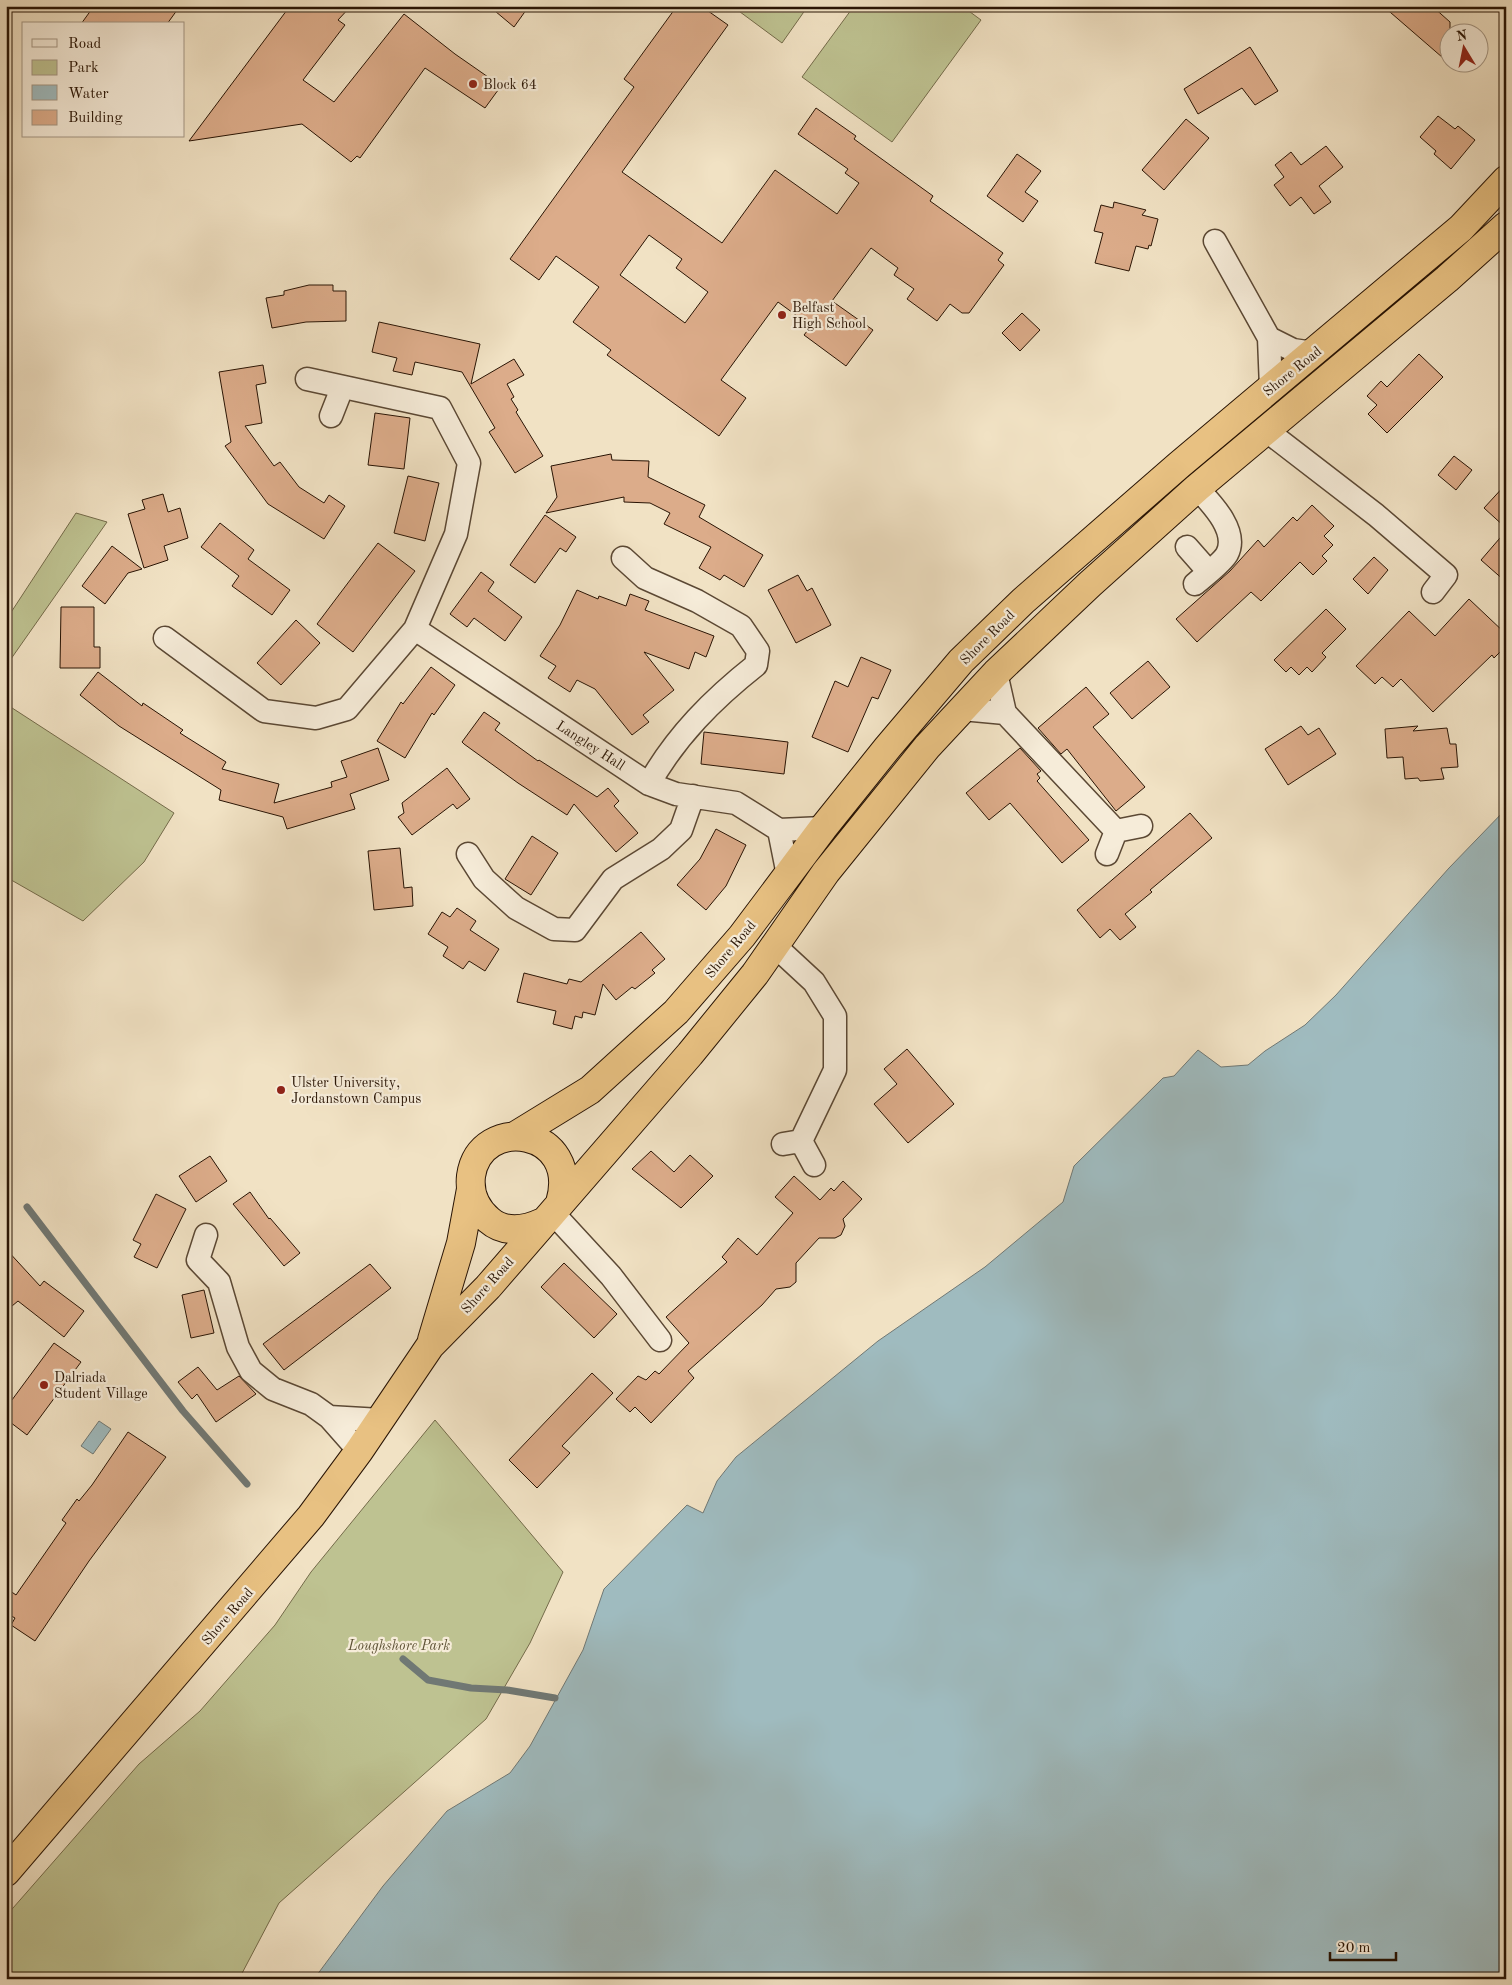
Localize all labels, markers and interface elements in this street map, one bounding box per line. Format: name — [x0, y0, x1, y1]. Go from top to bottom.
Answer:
legend — [22, 22, 185, 138]
north arrow — [1440, 22, 1490, 72]
text: N — [1455, 28, 1469, 44]
text: Road — [68, 37, 102, 52]
text: Park — [68, 61, 99, 76]
marker: Block 64 — [467, 78, 479, 90]
place label: Block 64 — [483, 78, 537, 92]
text: Water — [68, 87, 109, 102]
text: Building — [68, 111, 123, 126]
place label: Belfast High School — [792, 301, 866, 331]
marker: Belfast High School — [776, 309, 788, 321]
street label: Shore Road — [1261, 344, 1324, 399]
street label: Shore Road — [958, 608, 1018, 668]
street label: Langley Hall — [554, 719, 627, 773]
street label: Shore Road — [703, 918, 759, 981]
place label: Ulster University, Jordanstown Campus — [291, 1076, 421, 1106]
marker: Ulster University, Jordanstown Campus — [275, 1084, 287, 1096]
street label: Shore Road — [459, 1255, 517, 1317]
place label: Dalriada Student Village — [54, 1371, 148, 1401]
marker: Dalriada Student Village — [38, 1379, 50, 1391]
street label: Shore Road — [199, 1585, 256, 1648]
park label: Loughshore Park — [347, 1639, 450, 1654]
scale bar — [1330, 1930, 1396, 1962]
text: 20 m — [1337, 1941, 1371, 1956]

